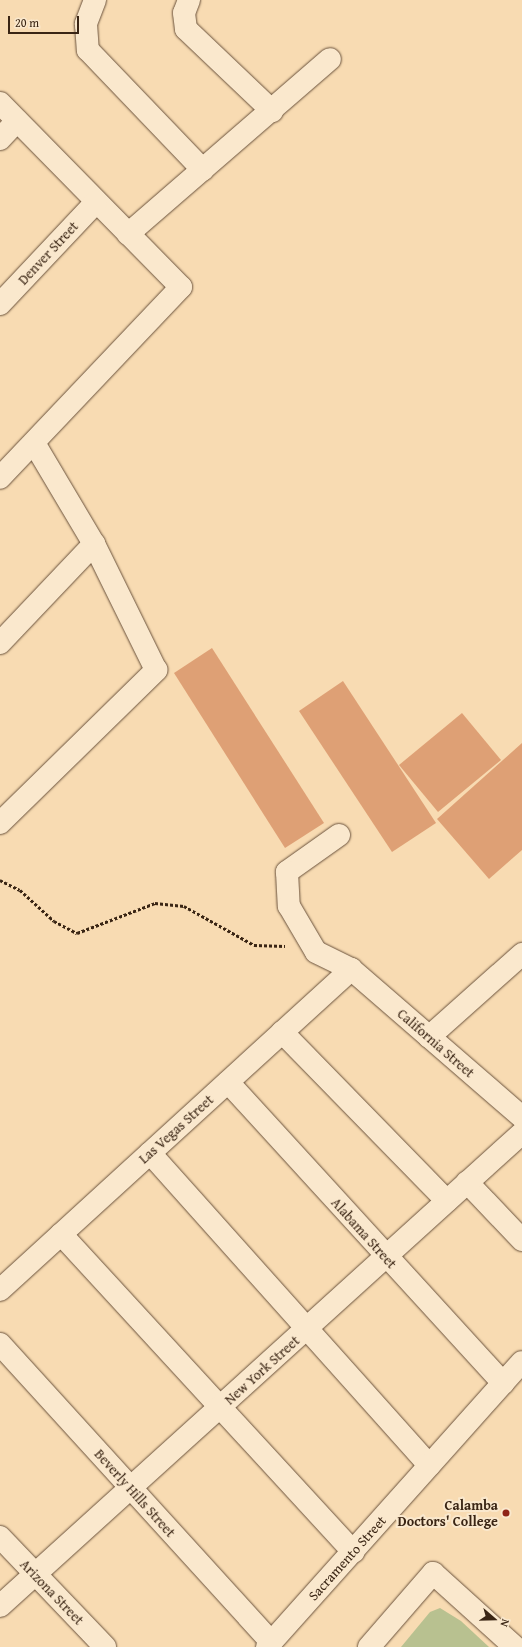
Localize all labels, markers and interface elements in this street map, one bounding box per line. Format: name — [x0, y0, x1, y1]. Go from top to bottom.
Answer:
scale bar — [10, 8, 81, 34]
text: 20 m — [15, 14, 39, 31]
street label: Denver Street — [14, 218, 82, 288]
street label: California Street — [394, 1005, 478, 1081]
street label: Las Vegas Street — [135, 1091, 217, 1167]
street label: Alabama Street — [328, 1194, 400, 1272]
street label: New York Street — [221, 1332, 303, 1408]
street label: Beverly Hills Street — [91, 1446, 179, 1540]
place label: Calamba Doctors' College — [398, 1497, 498, 1530]
marker: Calamba Doctors' College — [501, 1508, 511, 1518]
street label: Sacramento Street — [305, 1512, 389, 1604]
street label: Arizona Street — [17, 1556, 87, 1628]
north arrow — [474, 1599, 514, 1639]
text: N — [497, 1617, 514, 1629]

